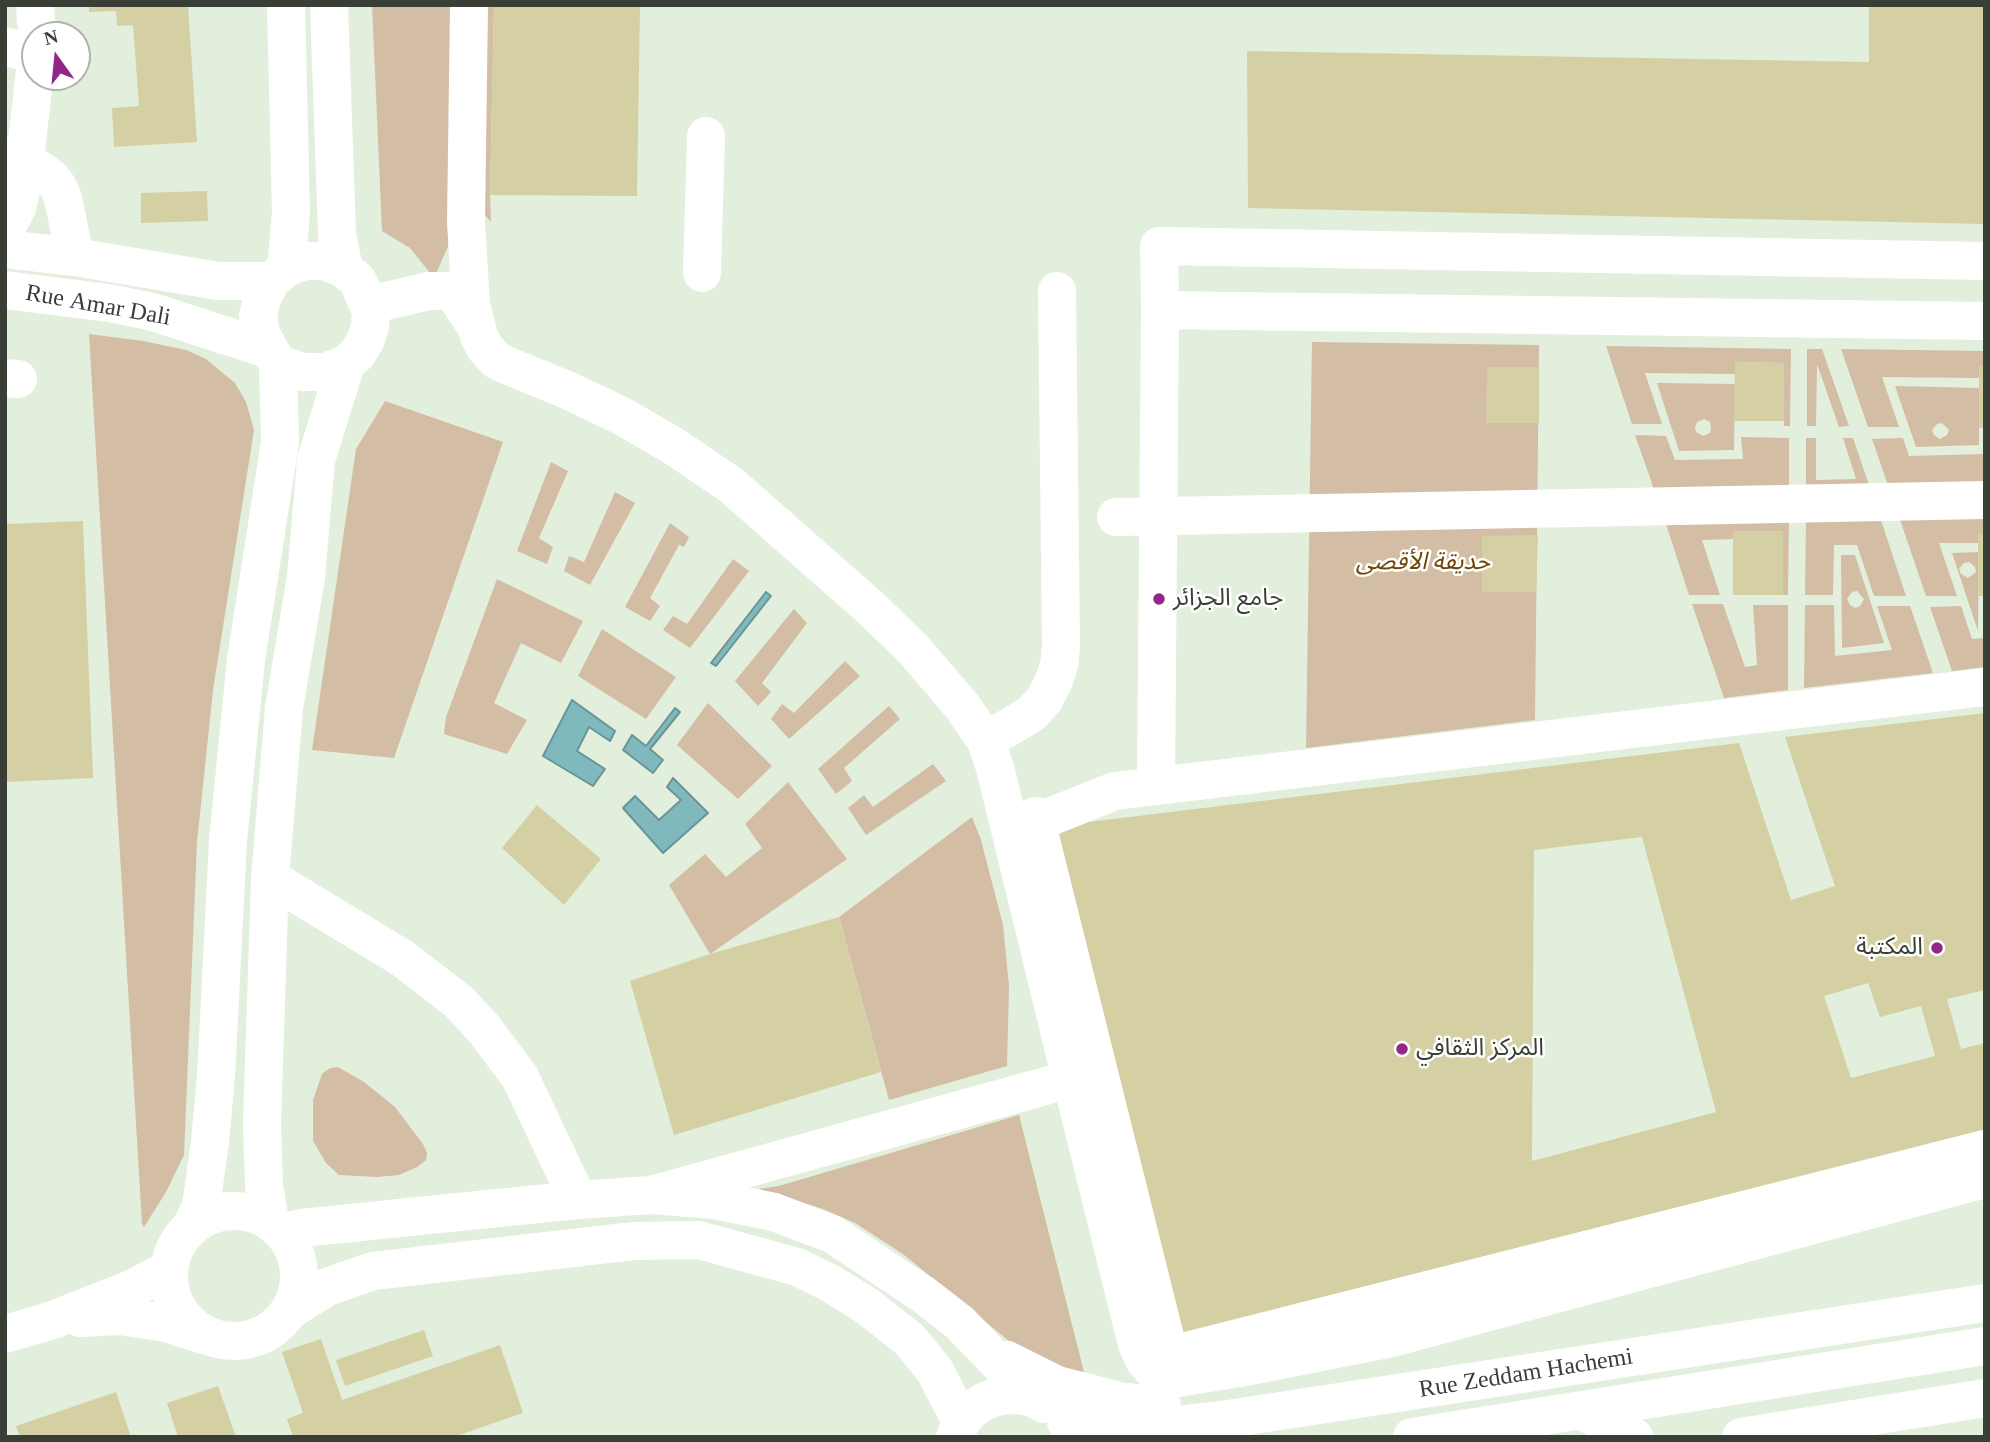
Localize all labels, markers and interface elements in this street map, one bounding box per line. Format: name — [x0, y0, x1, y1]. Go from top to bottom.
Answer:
north arrow — [21, 21, 91, 91]
text: N — [42, 25, 60, 49]
street label: Rue Amar Dali — [23, 279, 173, 333]
park label: حديقة الأقصى — [1356, 549, 1490, 577]
place label: جامع الجزائر — [1173, 585, 1283, 613]
marker: جامع الجزائر — [1151, 591, 1167, 607]
place label: المكتبة — [1856, 934, 1923, 962]
marker: المكتبة — [1929, 940, 1945, 956]
place label: المركز الثقافي — [1416, 1035, 1544, 1063]
marker: المركز الثقافي — [1394, 1041, 1410, 1057]
street label: Rue Zeddam Hachemi — [1417, 1343, 1635, 1405]

